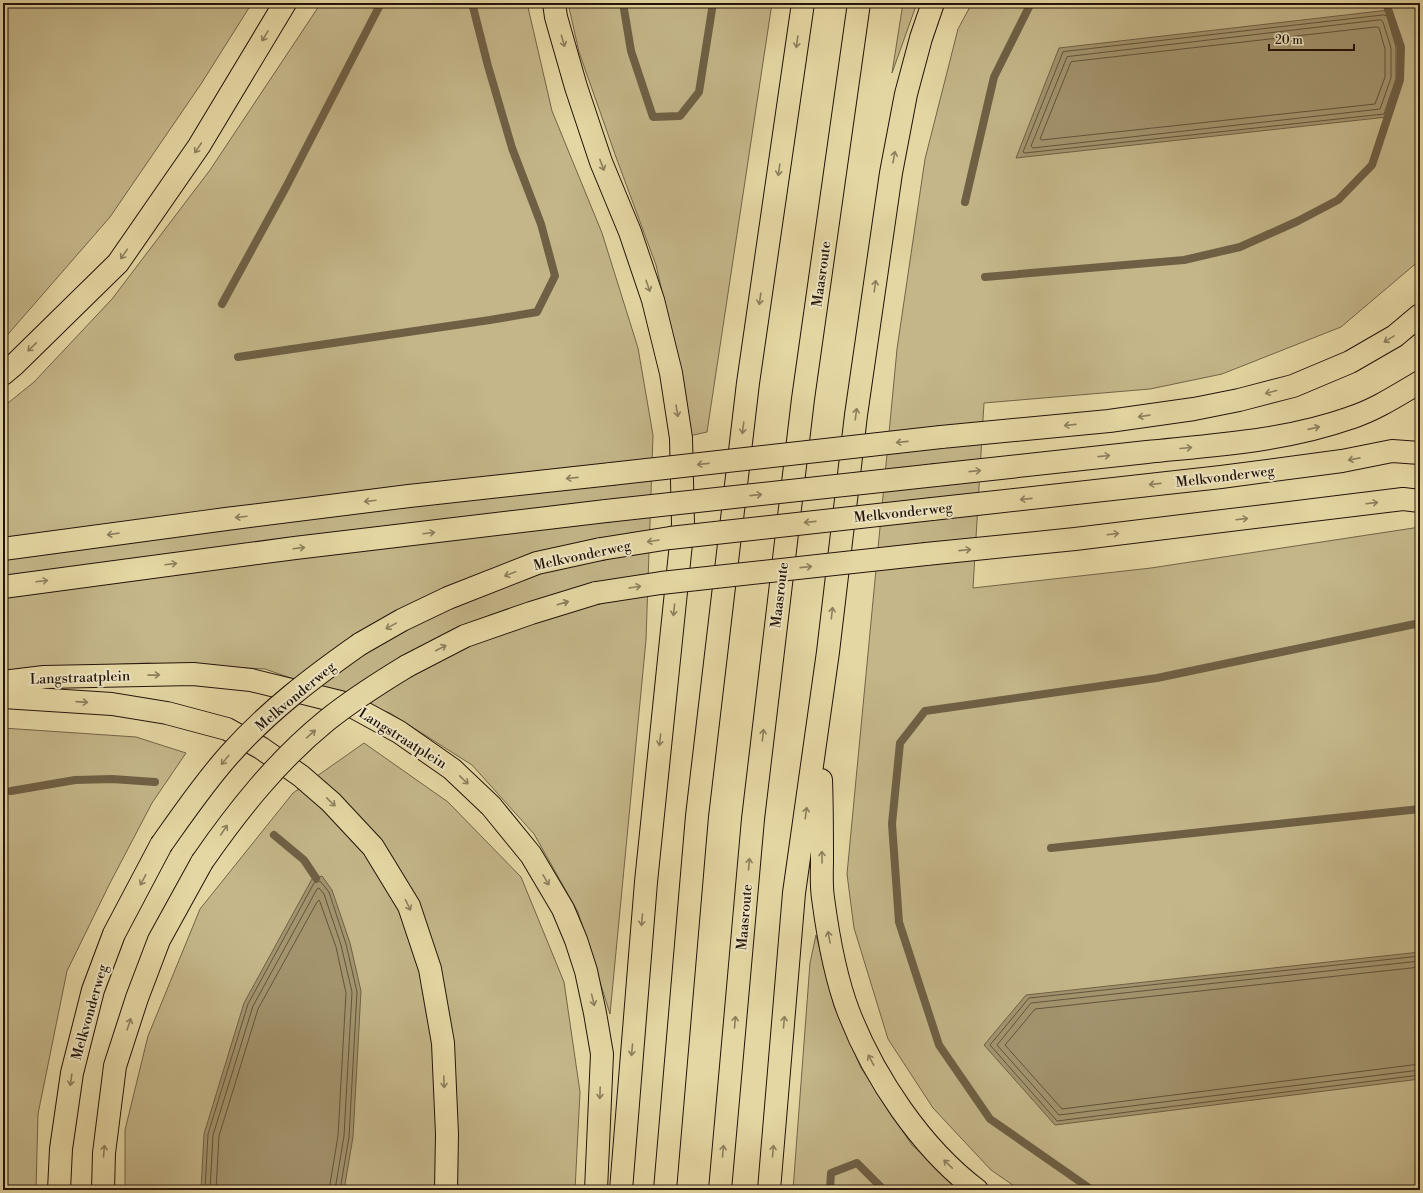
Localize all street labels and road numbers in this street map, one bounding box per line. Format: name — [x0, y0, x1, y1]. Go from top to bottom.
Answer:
street label: Maasroute — [808, 240, 836, 308]
street label: Melkvonderweg — [1175, 462, 1276, 492]
street label: Melkvonderweg — [853, 499, 954, 527]
street label: Melkvonderweg — [532, 537, 633, 575]
street label: Maasroute — [767, 561, 793, 629]
street label: Melkvonderweg — [252, 657, 340, 736]
street label: Langstraatplein — [29, 667, 131, 689]
street label: Langstraatplein — [355, 705, 450, 773]
street label: Maasroute — [733, 883, 757, 951]
street label: Melkvonderweg — [68, 961, 112, 1062]

